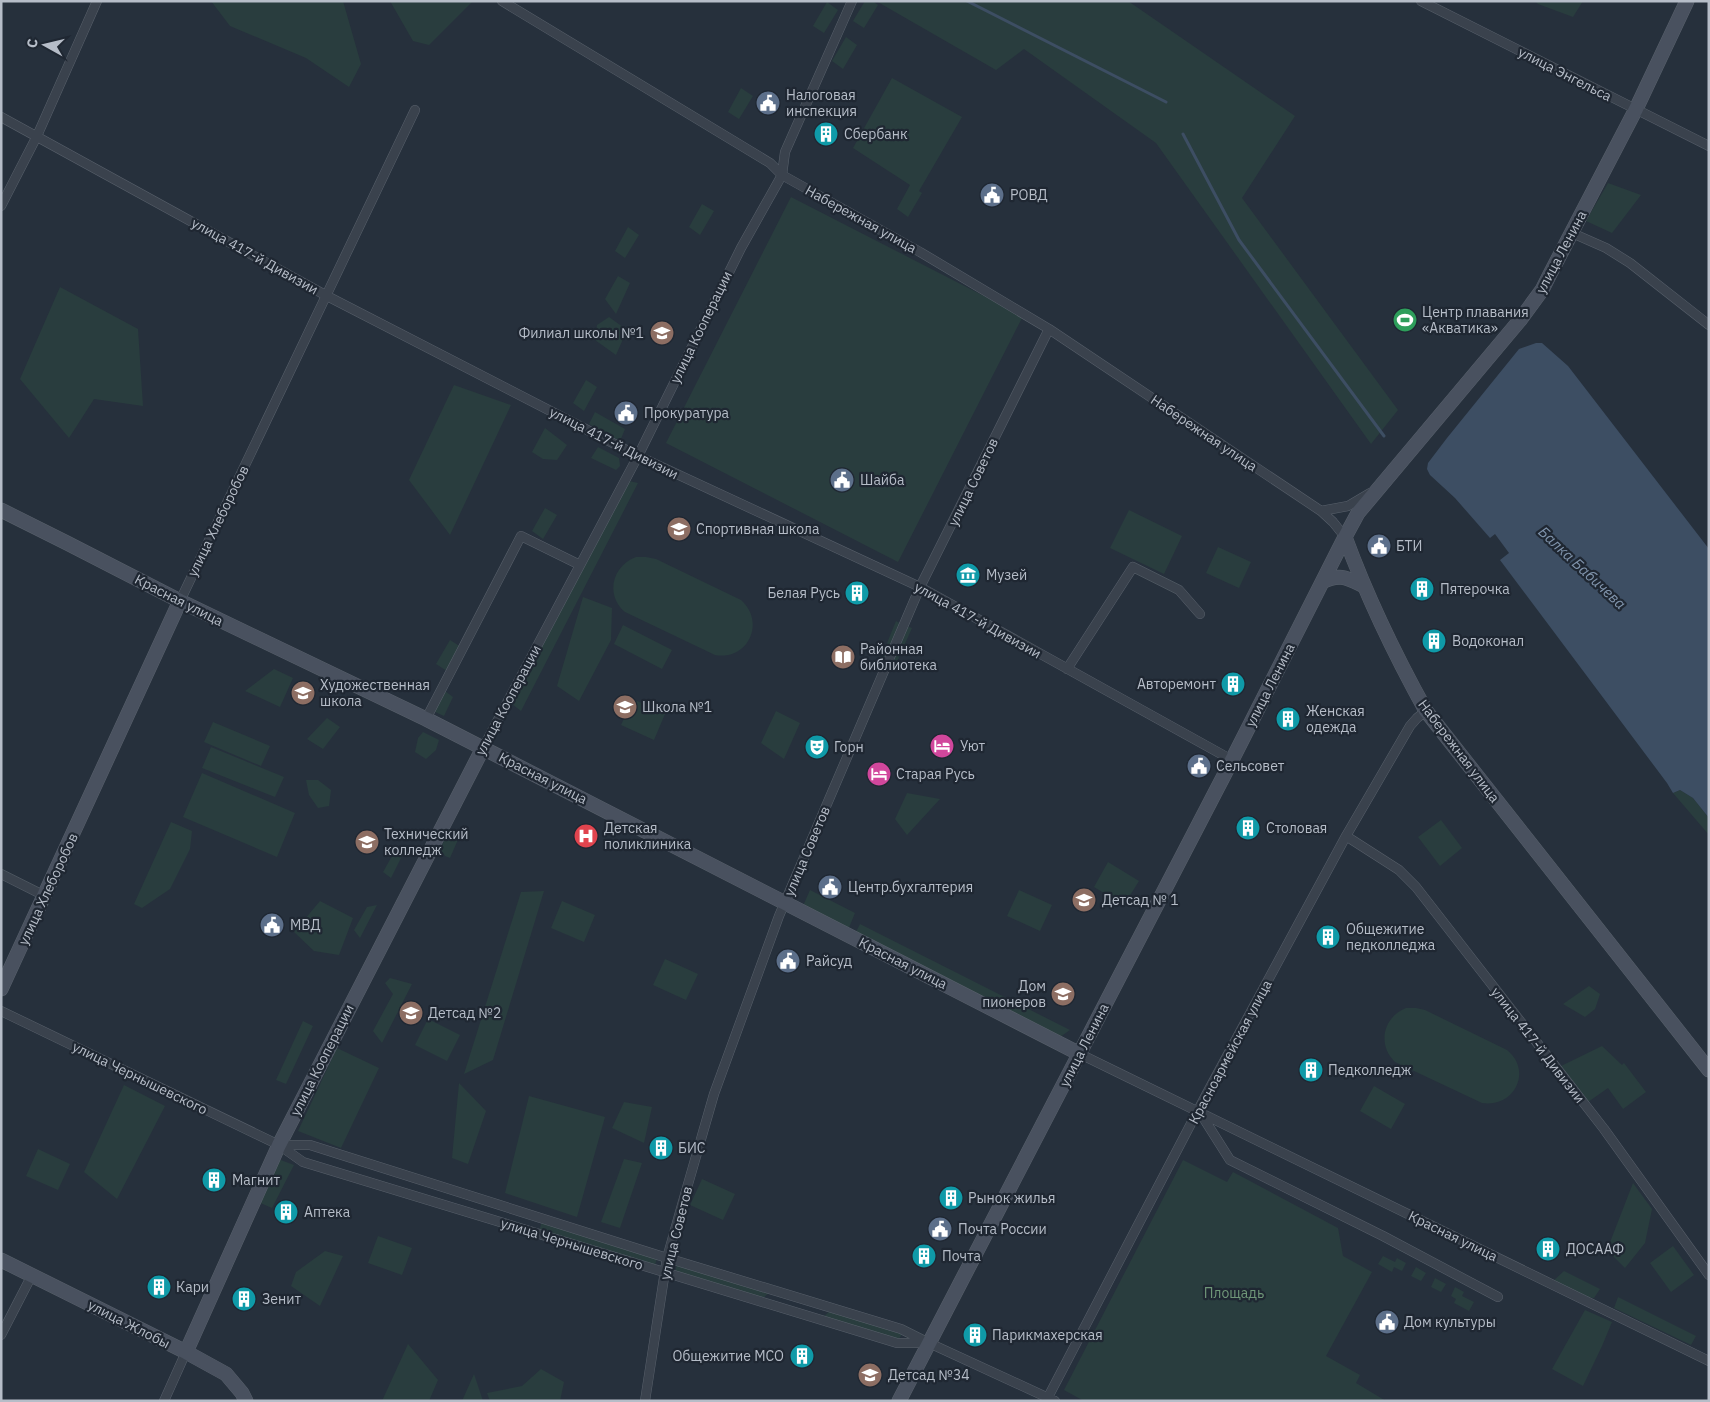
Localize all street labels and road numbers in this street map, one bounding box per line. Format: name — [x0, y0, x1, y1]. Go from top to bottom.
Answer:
street label: улица Энгельса — [1515, 43, 1615, 105]
street label: Набережная улица — [802, 181, 920, 257]
street label: улица Ленина — [1532, 207, 1591, 297]
street label: улица 417-й Дивизии — [188, 214, 322, 298]
street label: улица Кооперации — [666, 268, 736, 386]
street label: Набережная улица — [1147, 391, 1261, 476]
street label: улица 417-й Дивизии — [547, 403, 681, 483]
street label: улица Советов — [944, 435, 1002, 529]
street label: улица Хлеборобов — [183, 462, 253, 580]
street label: Красная улица — [132, 570, 227, 630]
street label: улица 417-й Дивизии — [911, 578, 1045, 662]
street label: улица Ленина — [1241, 640, 1299, 730]
street label: улица Кооперации — [471, 642, 545, 758]
street label: Набережная улица — [1414, 696, 1504, 807]
street label: Красная улица — [496, 748, 591, 808]
street label: улица Советов — [780, 803, 834, 899]
street label: улица Хлеборобов — [14, 830, 82, 948]
street label: Красная улица — [856, 933, 951, 993]
street label: Красноармейская улица — [1184, 976, 1276, 1127]
street label: улица 417-й Дивизии — [1487, 983, 1589, 1107]
street label: улица Ленина — [1055, 1000, 1113, 1090]
street label: улица Кооперации — [286, 1001, 358, 1119]
street label: улица Чернышевского — [70, 1037, 211, 1119]
street label: улица Советов — [656, 1184, 696, 1282]
street label: Красная улица — [1405, 1207, 1501, 1266]
street label: улица Чернышевского — [499, 1214, 646, 1274]
street label: улица Жлобы — [85, 1296, 173, 1352]

